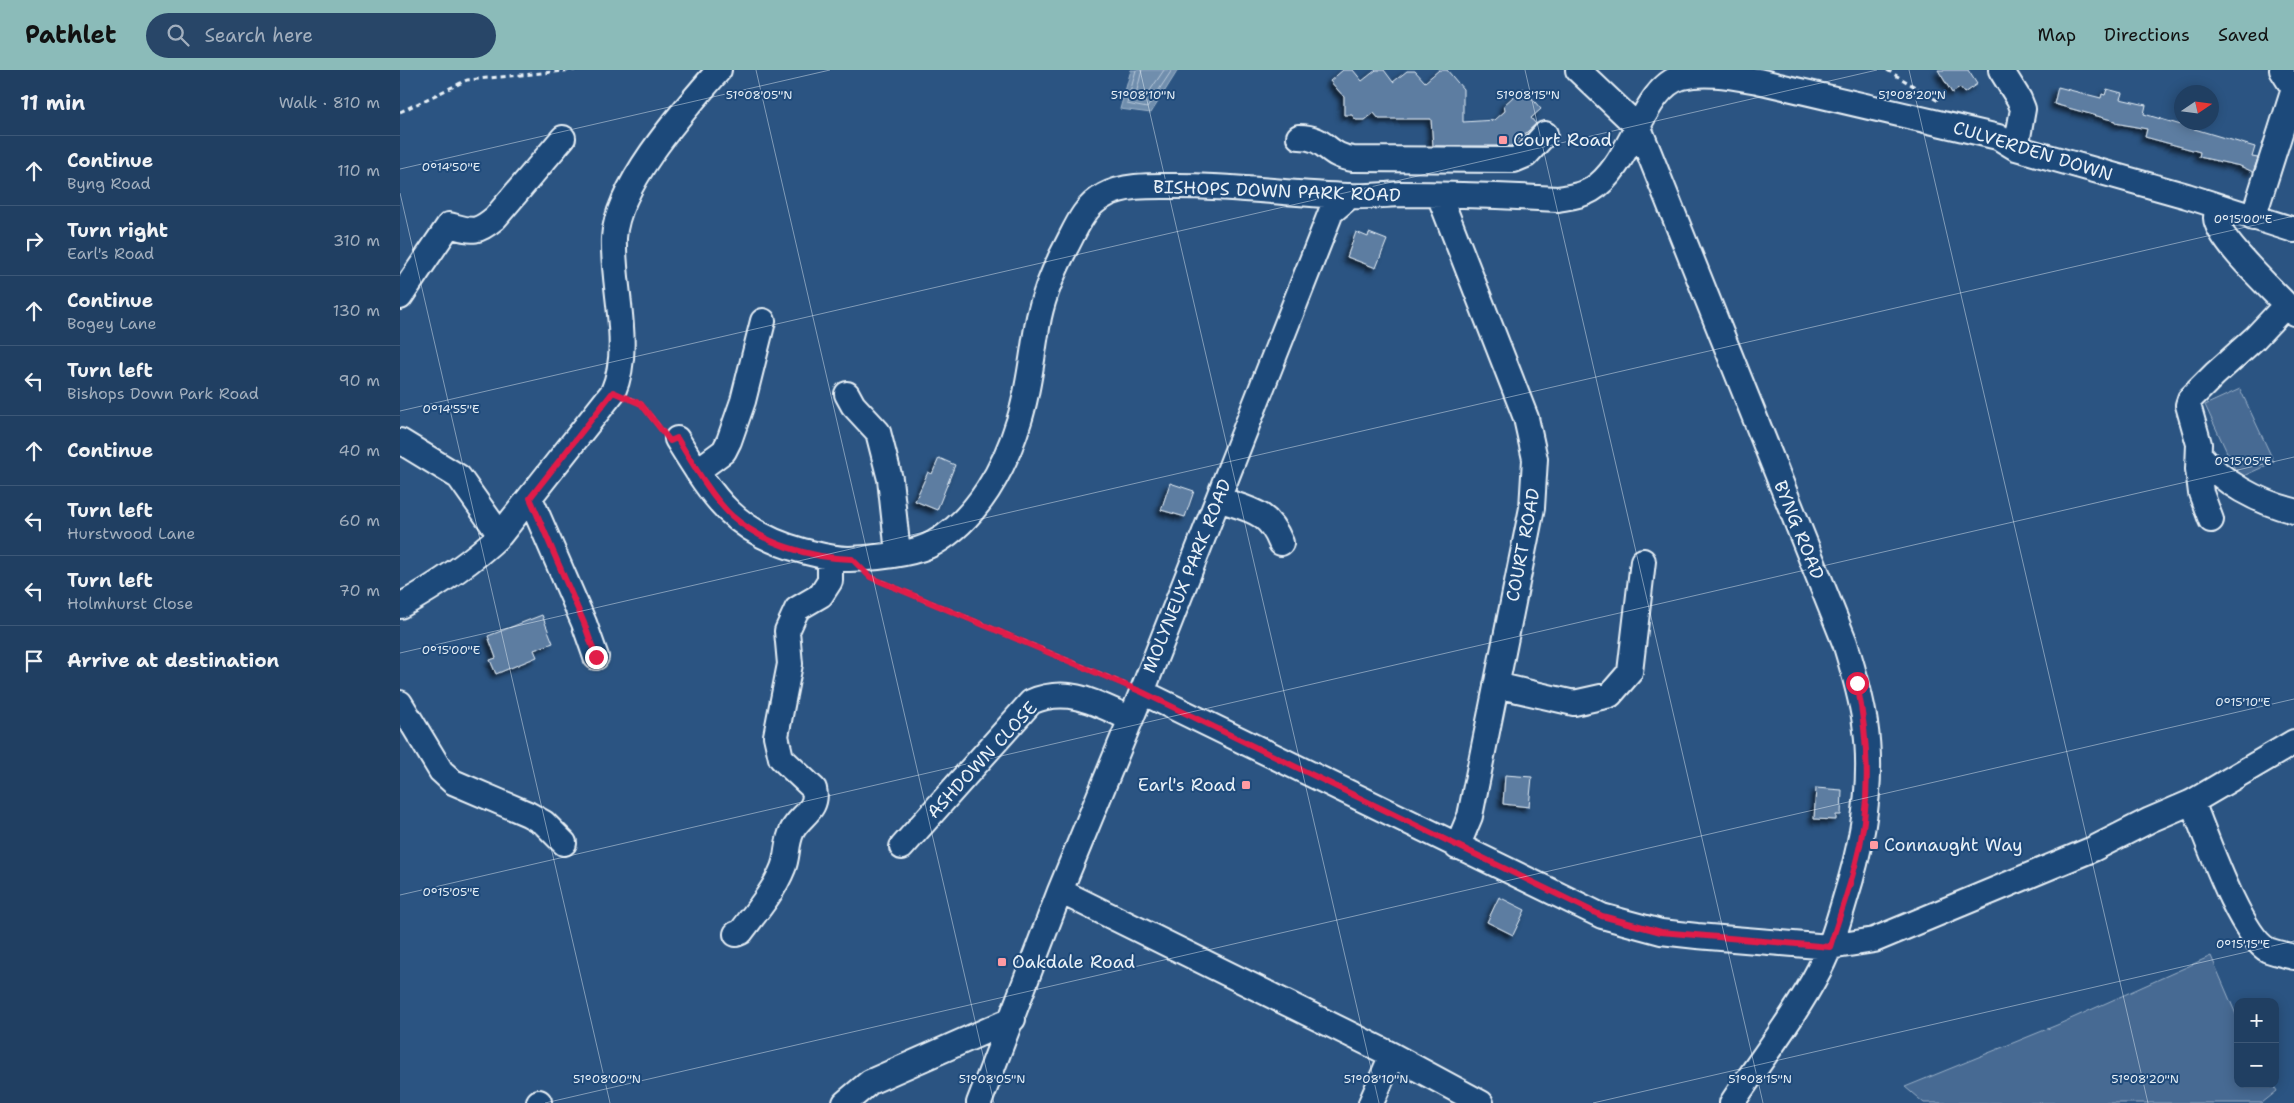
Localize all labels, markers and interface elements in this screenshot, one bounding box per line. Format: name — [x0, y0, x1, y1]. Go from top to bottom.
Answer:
search box — [146, 13, 496, 58]
text: Pathlet — [25, 19, 116, 51]
icon: search — [164, 21, 192, 49]
text: Search here — [204, 23, 313, 48]
text: Map — [2038, 23, 2076, 47]
text: Directions — [2104, 23, 2190, 47]
text: Saved — [2218, 23, 2269, 47]
north arrow — [2174, 85, 2219, 130]
text: 51°08'05"N — [726, 87, 792, 103]
text: 51°08'10"N — [1111, 87, 1175, 103]
text: 51°08'15"N — [1496, 87, 1560, 103]
text: 51°08'20"N — [1878, 87, 1946, 103]
text: 11 min — [20, 89, 85, 117]
text: Walk · 810 m — [279, 92, 380, 113]
street label: CULVERDEN DOWN — [1950, 115, 2116, 187]
place label: Court Road — [1513, 128, 1612, 152]
marker: Court Road — [1497, 134, 1509, 146]
text: Continue — [67, 148, 153, 173]
icon: ahead — [20, 157, 48, 185]
text: 0°14'50"E — [422, 159, 480, 175]
text: 110 m — [337, 160, 380, 181]
text: Byng Road — [67, 173, 151, 194]
street label: BISHOPS DOWN PARK ROAD — [1153, 175, 1401, 207]
text: 0°15'00"E — [2214, 211, 2272, 227]
text: Turn right — [67, 218, 168, 243]
icon: right — [20, 227, 48, 255]
text: 310 m — [333, 230, 380, 251]
text: Earl's Road — [67, 243, 154, 264]
text: Continue — [67, 288, 153, 313]
icon: ahead — [20, 297, 48, 325]
text: 130 m — [333, 300, 380, 321]
text: Bogey Lane — [67, 313, 157, 334]
text: Turn left — [67, 358, 153, 383]
icon: left — [20, 367, 48, 395]
text: 90 m — [339, 370, 380, 391]
text: Bishops Down Park Road — [67, 383, 259, 404]
text: 0°14'55"E — [423, 401, 479, 417]
icon: ahead — [20, 437, 48, 465]
text: Continue — [67, 438, 153, 463]
text: 40 m — [338, 440, 380, 461]
text: 0°15'05"E — [2214, 453, 2272, 469]
street label: MOLYNEUX PARK ROAD — [1137, 475, 1237, 677]
street label: BYNG ROAD — [1768, 477, 1830, 583]
street label: COURT ROAD — [1500, 486, 1546, 604]
text: Turn left — [67, 498, 153, 523]
icon: left — [20, 507, 48, 535]
text: 60 m — [339, 510, 380, 531]
text: Hurstwood Lane — [67, 523, 195, 544]
text: Turn left — [67, 568, 153, 593]
icon: left — [20, 577, 48, 605]
text: 70 m — [339, 580, 380, 601]
text: Holmhurst Close — [67, 593, 193, 614]
text: 0°15'00"E — [422, 642, 480, 658]
route end — [585, 646, 608, 669]
icon: arrive — [20, 647, 48, 675]
text: Arrive at destination — [67, 648, 279, 673]
route start — [1846, 672, 1869, 695]
text: 0°15'10"E — [2215, 694, 2271, 710]
street label: ASHDOWN CLOSE — [921, 696, 1043, 824]
place label: Earl's Road — [1138, 773, 1236, 797]
marker: Earl's Road — [1240, 779, 1252, 791]
place label: Connaught Way — [1884, 833, 2023, 857]
marker: Connaught Way — [1868, 839, 1880, 851]
text: 0°15'05"E — [422, 884, 480, 900]
text: 0°15'15"E — [2216, 936, 2270, 952]
place label: Oakdale Road — [1012, 950, 1135, 974]
marker: Oakdale Road — [996, 956, 1008, 968]
map controls — [2234, 998, 2279, 1088]
button: + — [2234, 998, 2279, 1043]
button: − — [2234, 1043, 2279, 1088]
text: 51°08'00"N — [573, 1071, 641, 1087]
text: 51°08'05"N — [959, 1071, 1025, 1087]
text: 51°08'10"N — [1344, 1071, 1408, 1087]
text: 51°08'15"N — [1728, 1071, 1792, 1087]
text: 51°08'20"N — [2111, 1071, 2179, 1087]

